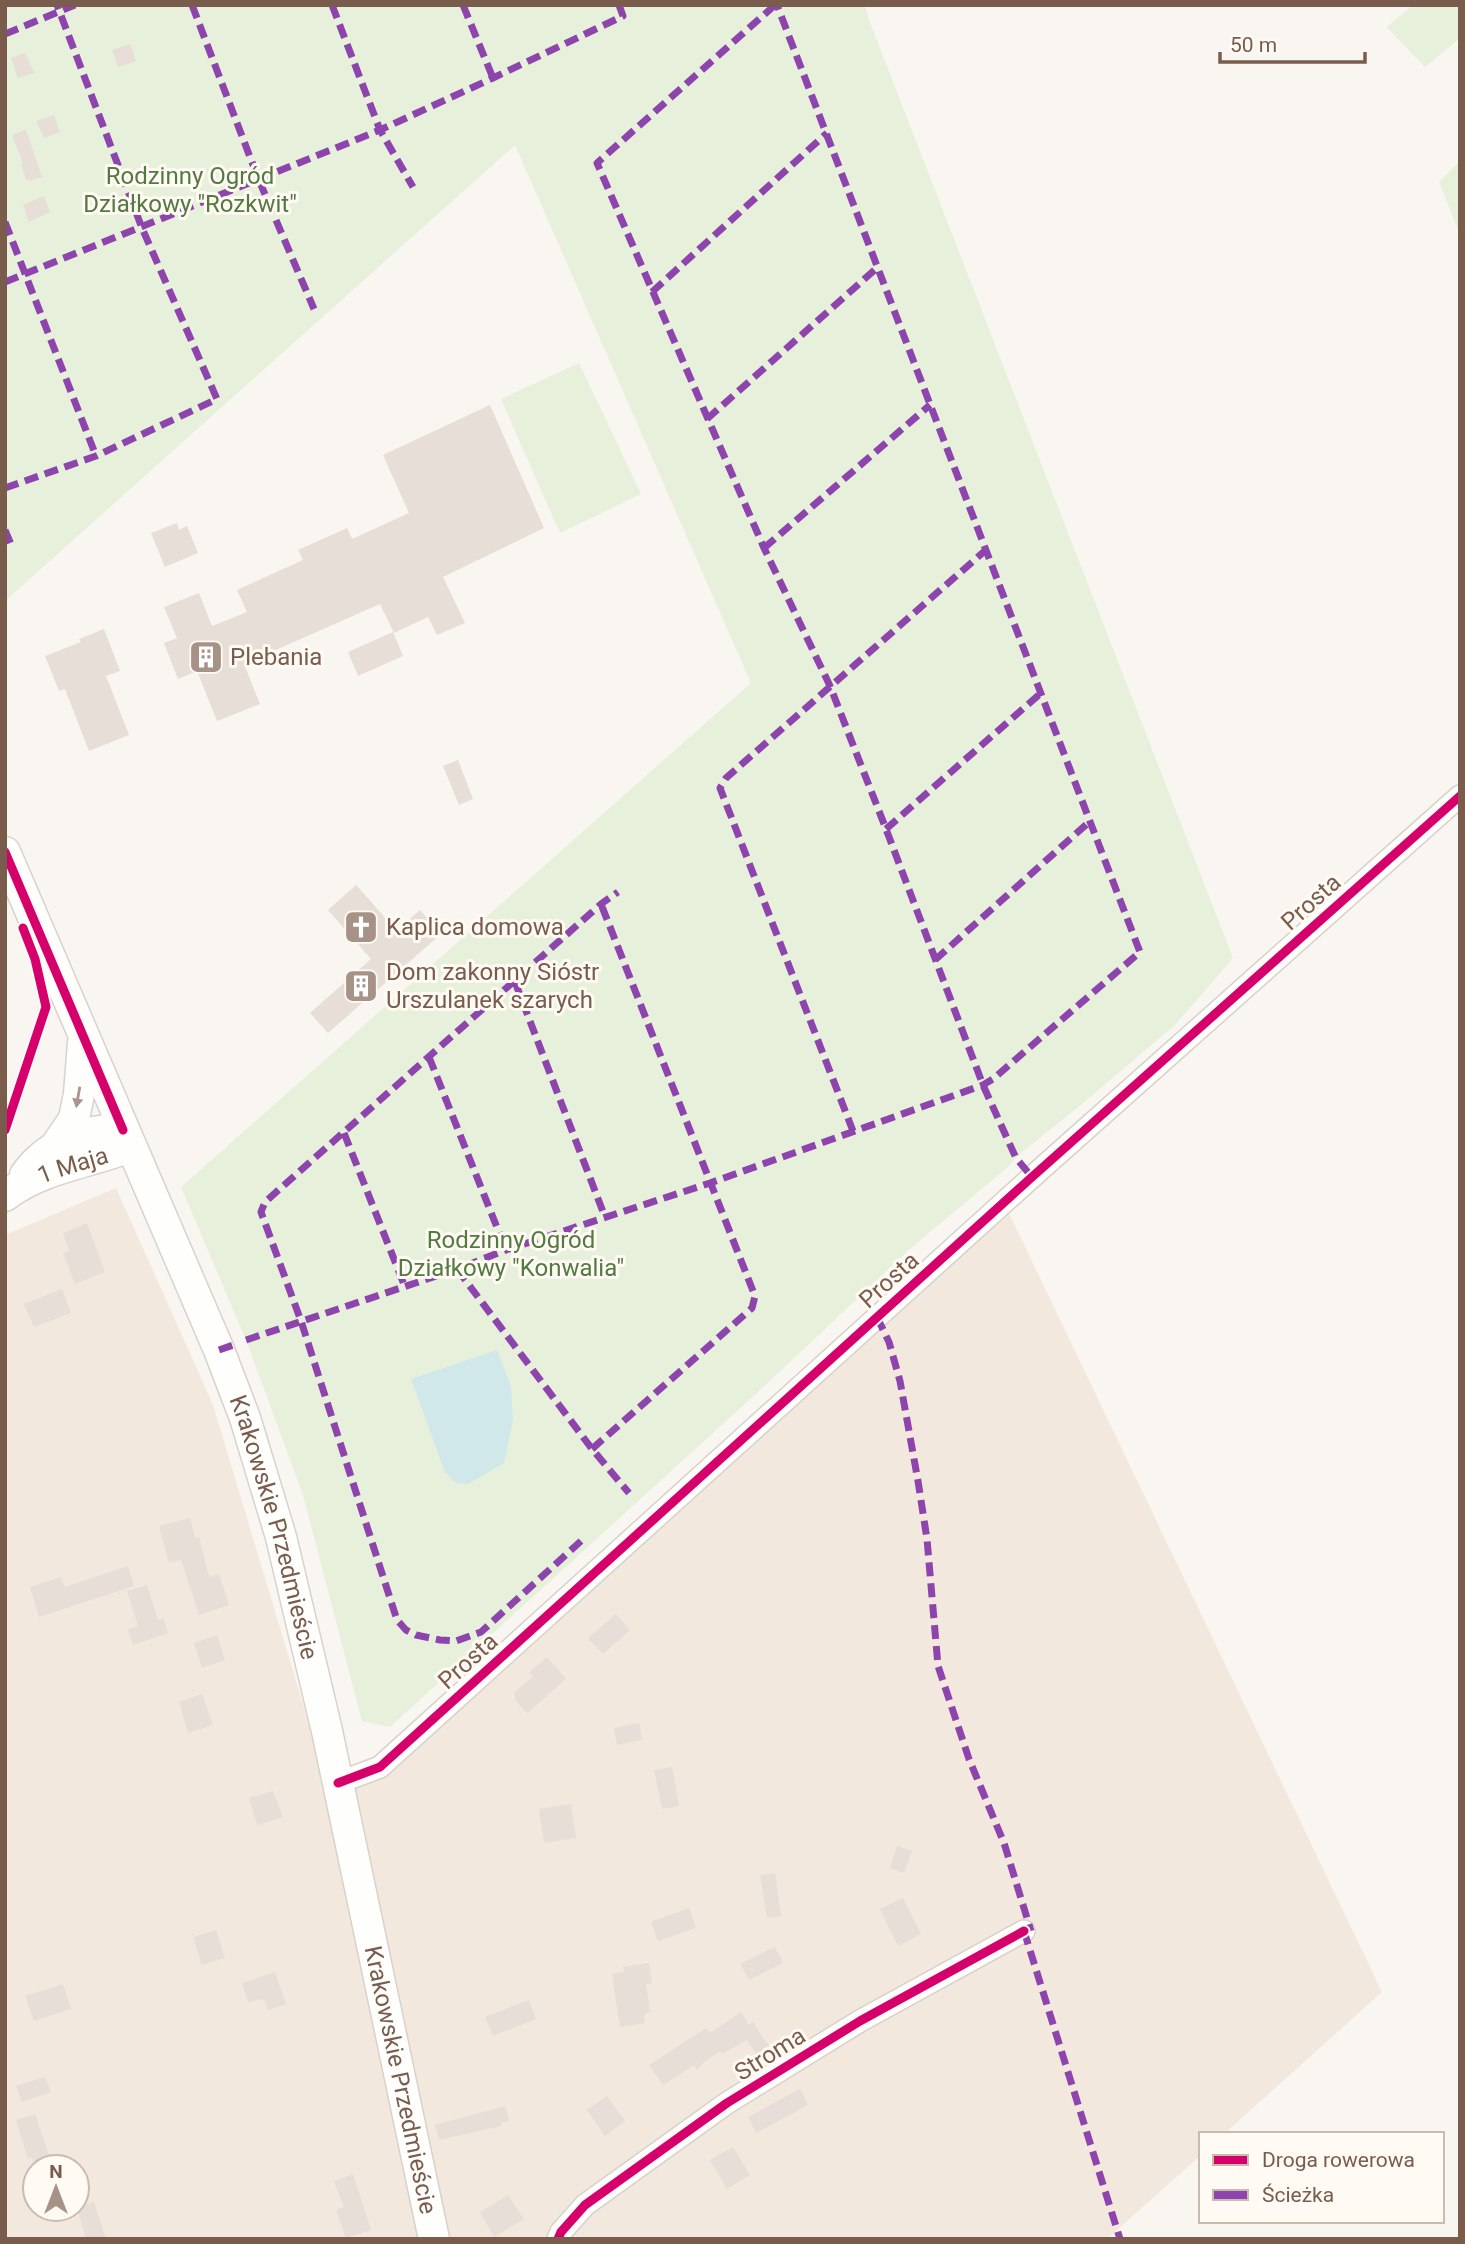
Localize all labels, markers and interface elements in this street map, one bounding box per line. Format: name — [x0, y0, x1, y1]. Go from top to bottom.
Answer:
scale bar — [1220, 21, 1365, 65]
text: 50 m — [1230, 33, 1277, 57]
park label: Rodzinny Ogród Działkowy "Rozkwit" — [83, 162, 297, 218]
building icon: Plebania — [187, 638, 225, 676]
place label: Plebania — [230, 643, 322, 671]
street label: Prosta — [1276, 868, 1346, 936]
church icon: Kaplica domowa — [342, 908, 380, 946]
place label: Kaplica domowa — [386, 913, 564, 941]
place label: Dom zakonny Sióstr Urszulanek szarych — [386, 958, 599, 1014]
building icon: Dom zakonny Sióstr Urszulanek szarych — [342, 967, 380, 1005]
one-way arrow — [72, 1086, 83, 1108]
street label: 1 Maja — [34, 1141, 111, 1190]
park label: Rodzinny Ogród Działkowy "Konwalia" — [398, 1226, 624, 1282]
street label: Prosta — [854, 1246, 924, 1314]
street label: Krakowskie Przedmieście — [224, 1391, 324, 1662]
street label: Prosta — [433, 1627, 503, 1695]
street label: Krakowskie Przedmieście — [359, 1943, 442, 2216]
street label: Stroma — [730, 2022, 810, 2086]
legend — [1199, 2132, 1444, 2223]
text: Droga rowerowa — [1262, 2148, 1415, 2172]
north arrow — [21, 2153, 91, 2223]
text: N — [49, 2160, 63, 2183]
text: Ścieżka — [1262, 2183, 1334, 2207]

